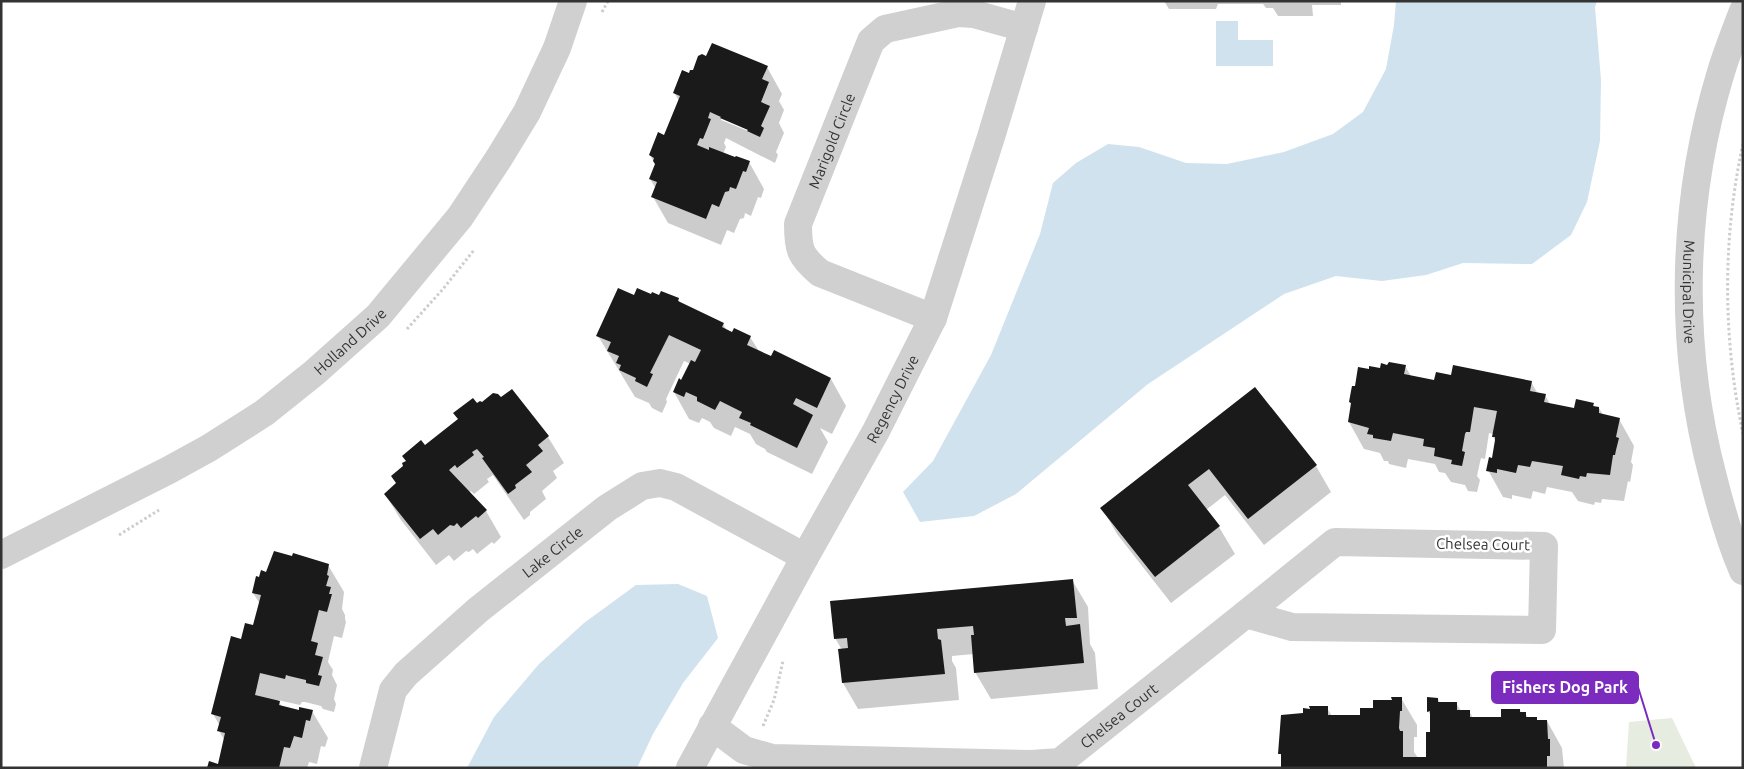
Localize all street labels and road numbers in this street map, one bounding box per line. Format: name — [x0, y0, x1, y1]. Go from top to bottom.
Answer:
street label: Marigold Circle — [805, 90, 858, 191]
street label: Municipal Drive — [1680, 240, 1699, 344]
street label: Holland Drive — [310, 305, 389, 378]
street label: Regency Drive — [863, 352, 922, 446]
street label: Lake Circle — [519, 522, 586, 580]
street label: Chelsea Court — [1436, 535, 1530, 553]
street label: Chelsea Court — [1076, 679, 1161, 751]

